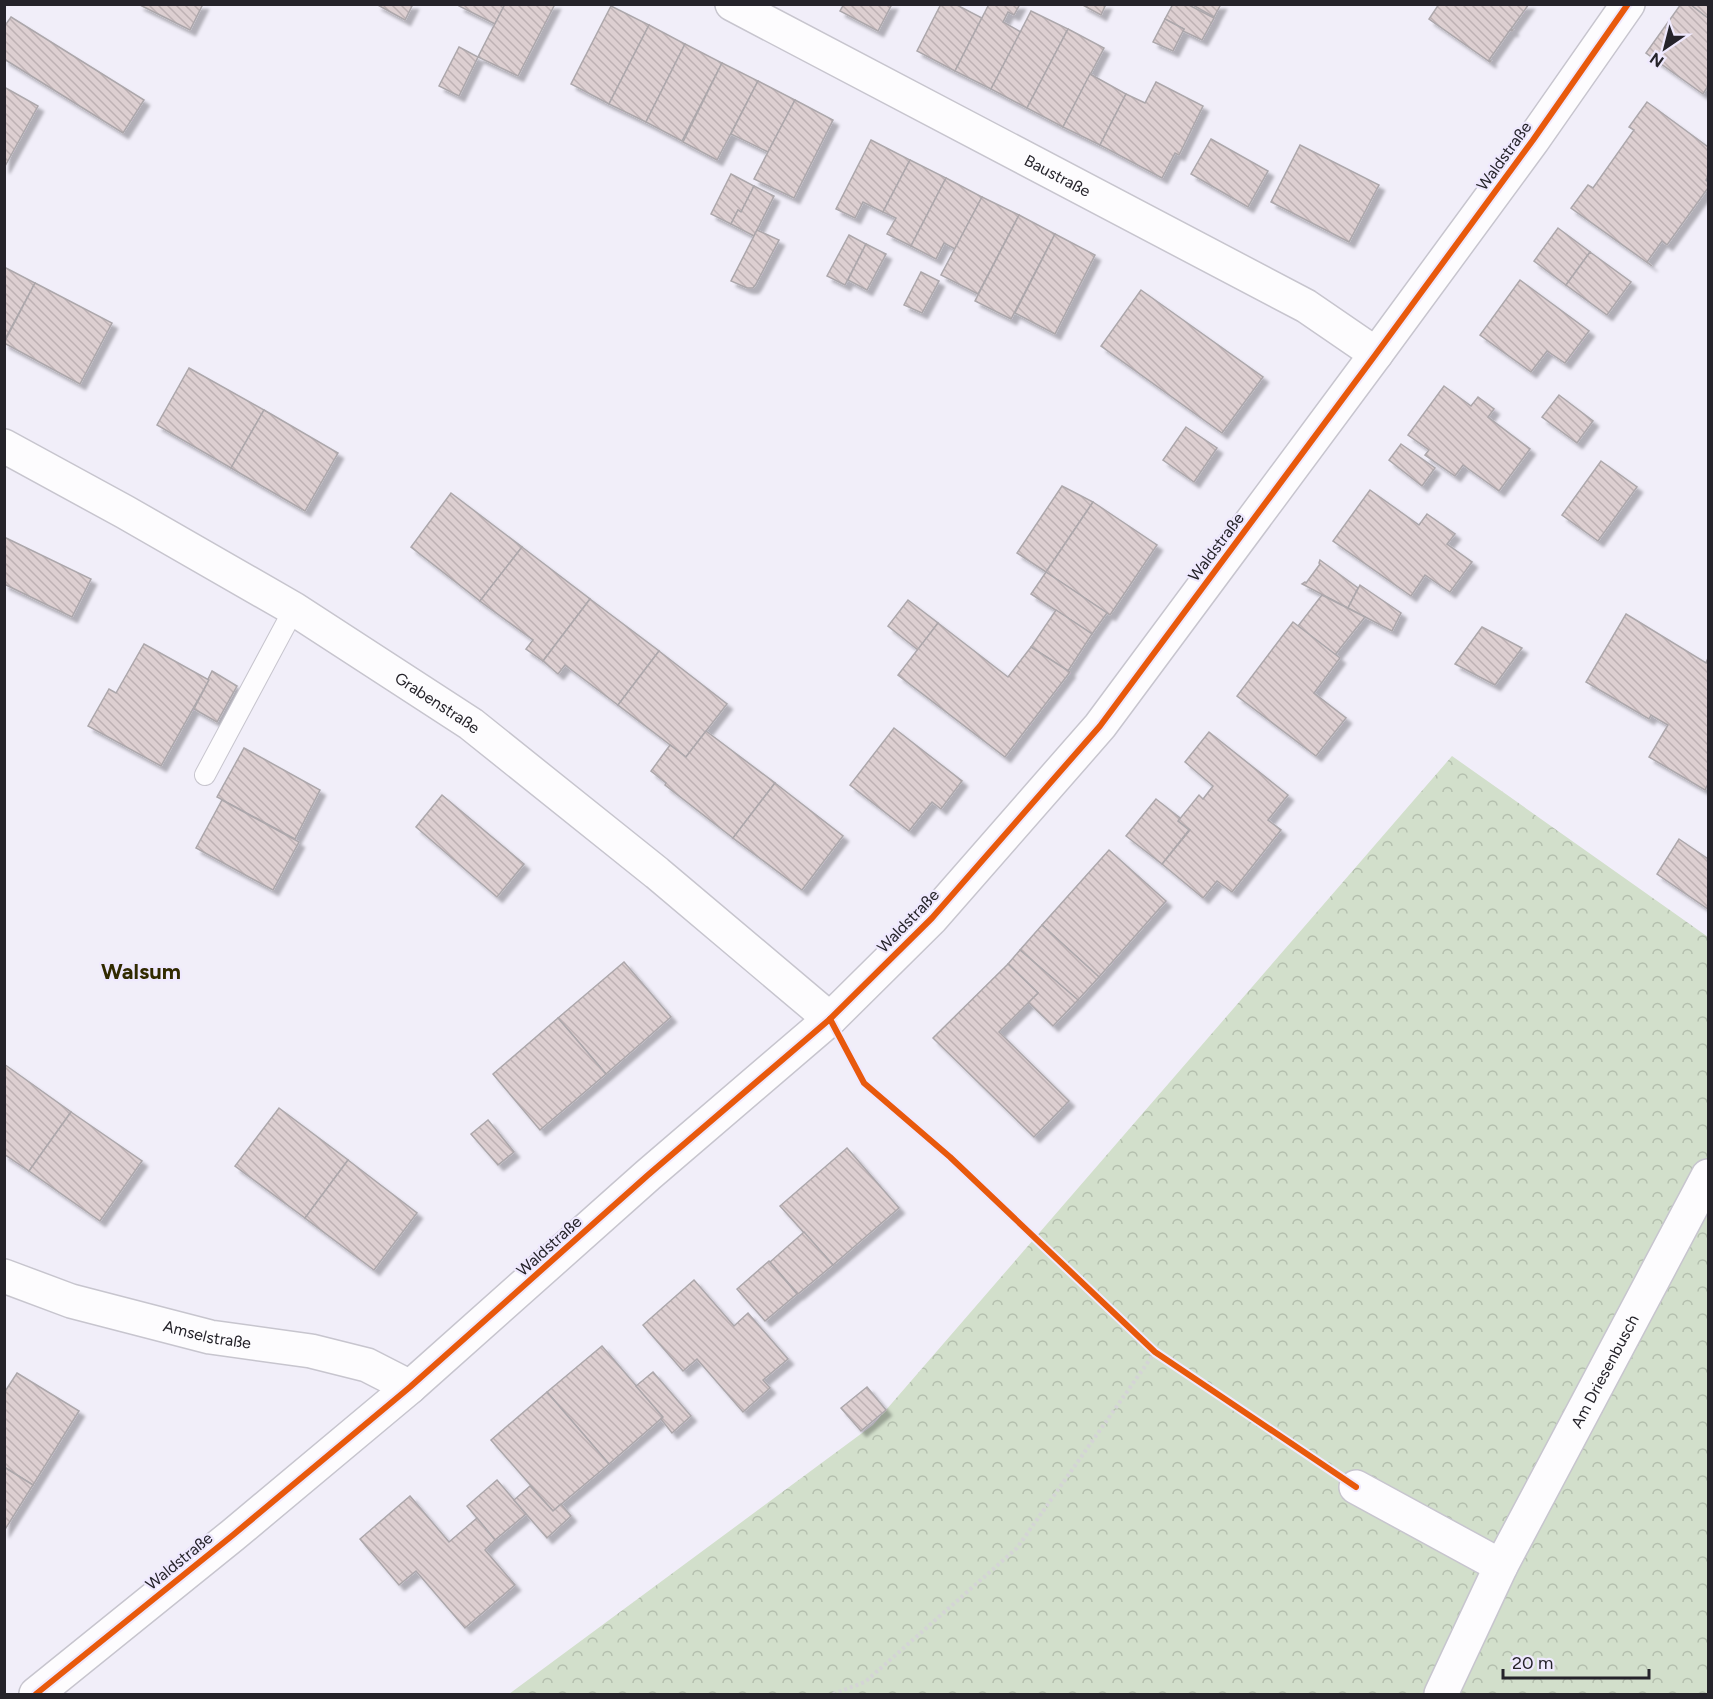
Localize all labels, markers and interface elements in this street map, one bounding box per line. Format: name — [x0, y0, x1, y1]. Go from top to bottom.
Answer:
north arrow — [1635, 18, 1695, 78]
text: N — [1646, 49, 1667, 71]
street label: Waldstraße — [1473, 118, 1536, 194]
street label: Baustraße — [1021, 150, 1094, 201]
street label: Waldstraße — [1184, 509, 1248, 585]
street label: Grabenstraße — [391, 668, 484, 737]
street label: Waldstraße — [873, 885, 943, 957]
district label: Walsum — [101, 958, 181, 985]
street label: Waldstraße — [513, 1212, 585, 1280]
street label: Am Driesenbusch — [1567, 1311, 1642, 1431]
street label: Amselstraße — [161, 1316, 253, 1352]
street label: Waldstraße — [142, 1528, 216, 1594]
scale bar — [1503, 1642, 1648, 1680]
text: 20 m — [1512, 1652, 1553, 1674]

